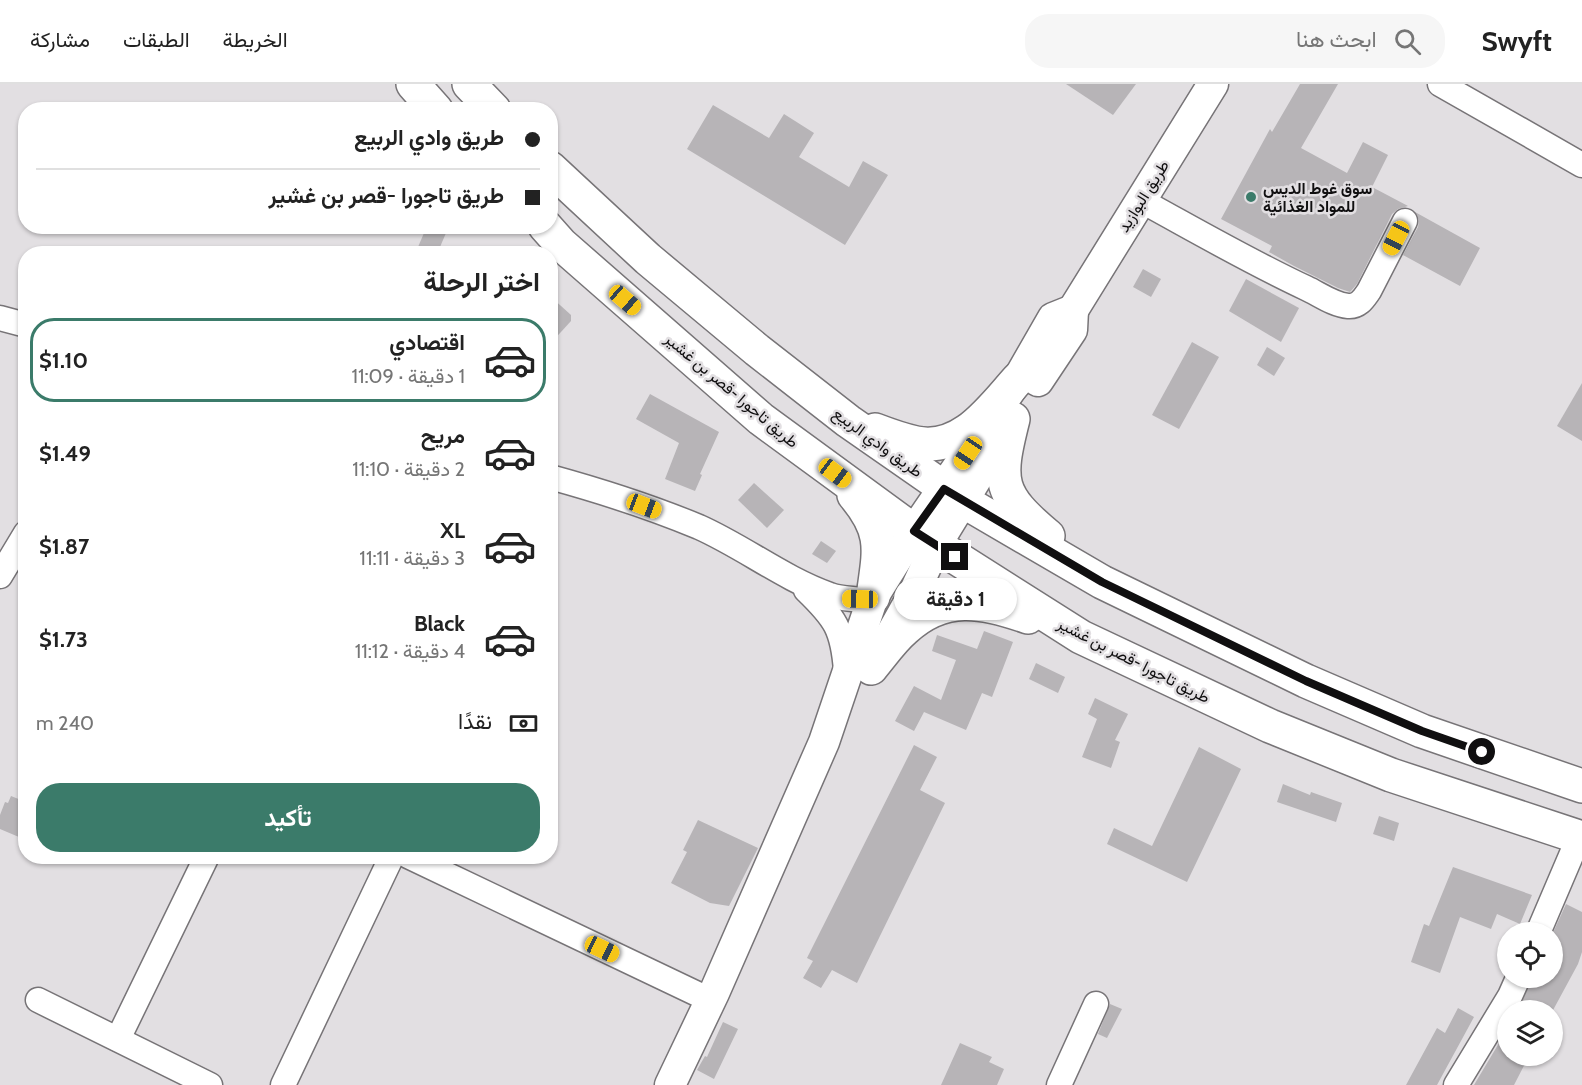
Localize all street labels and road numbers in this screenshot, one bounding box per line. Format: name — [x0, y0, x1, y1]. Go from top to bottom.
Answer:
street label: طريق البوازيد — [1114, 157, 1174, 236]
street label: طريق تاجورا -قصر بن غشير — [660, 328, 802, 453]
street label: طريق وادي الربيع — [827, 404, 926, 484]
street label: طريق تاجورا -قصر بن غشير — [1053, 613, 1213, 708]

